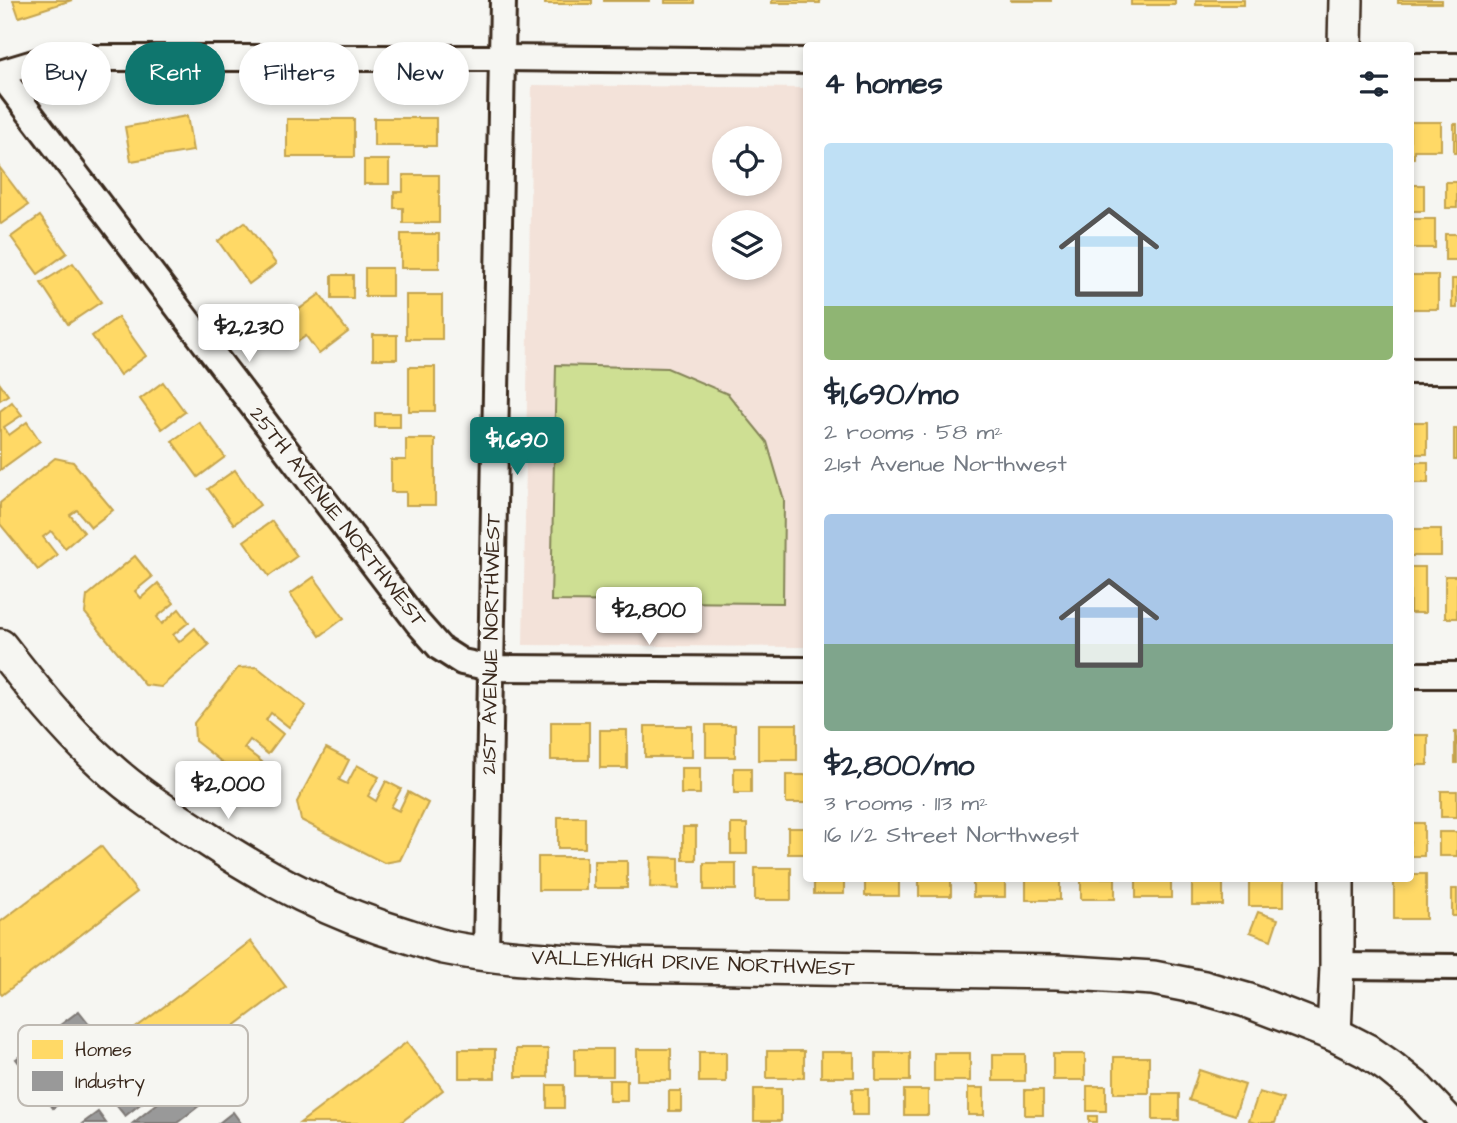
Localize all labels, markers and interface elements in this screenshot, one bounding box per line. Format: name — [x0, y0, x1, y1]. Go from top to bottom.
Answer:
chip: Buy — [21, 42, 111, 105]
chip: Rent — [125, 42, 225, 105]
chip: Filters — [239, 42, 359, 105]
chip: New — [373, 42, 469, 105]
text: 4 homes — [824, 63, 943, 105]
icon: filters — [1355, 65, 1393, 103]
map controls — [712, 126, 782, 280]
button: locate — [712, 126, 782, 196]
icon: home — [1046, 189, 1172, 315]
button: layers — [712, 210, 782, 280]
pin: $2,230 — [192, 304, 306, 364]
text: $2,230 — [214, 311, 284, 343]
text: $1,690/mo — [824, 374, 959, 416]
street label: 25TH AVENUE NORTHWEST — [243, 401, 434, 634]
text: 2 rooms · 58 m² — [824, 416, 1003, 448]
pin: $1,690 — [460, 418, 574, 477]
text: $1,690 — [486, 424, 548, 456]
text: 21st Avenue Northwest — [824, 448, 1067, 480]
street label: 21ST AVENUE NORTHWEST — [474, 512, 508, 775]
icon: home — [1046, 560, 1172, 686]
pin: $2,800 — [592, 588, 706, 647]
text: $2,800 — [612, 594, 686, 626]
text: $2,800/mo — [824, 745, 974, 787]
pin: $2,000 — [171, 762, 285, 821]
text: $2,000 — [191, 768, 265, 800]
text: 3 rooms · 113 m² — [824, 787, 988, 819]
text: 16 1/2 Street Northwest — [824, 819, 1079, 851]
street label: VALLEYHIGH DRIVE NORTHWEST — [531, 943, 856, 983]
legend — [18, 1025, 248, 1106]
text: Homes — [75, 1037, 132, 1064]
text: Industry — [75, 1069, 145, 1097]

